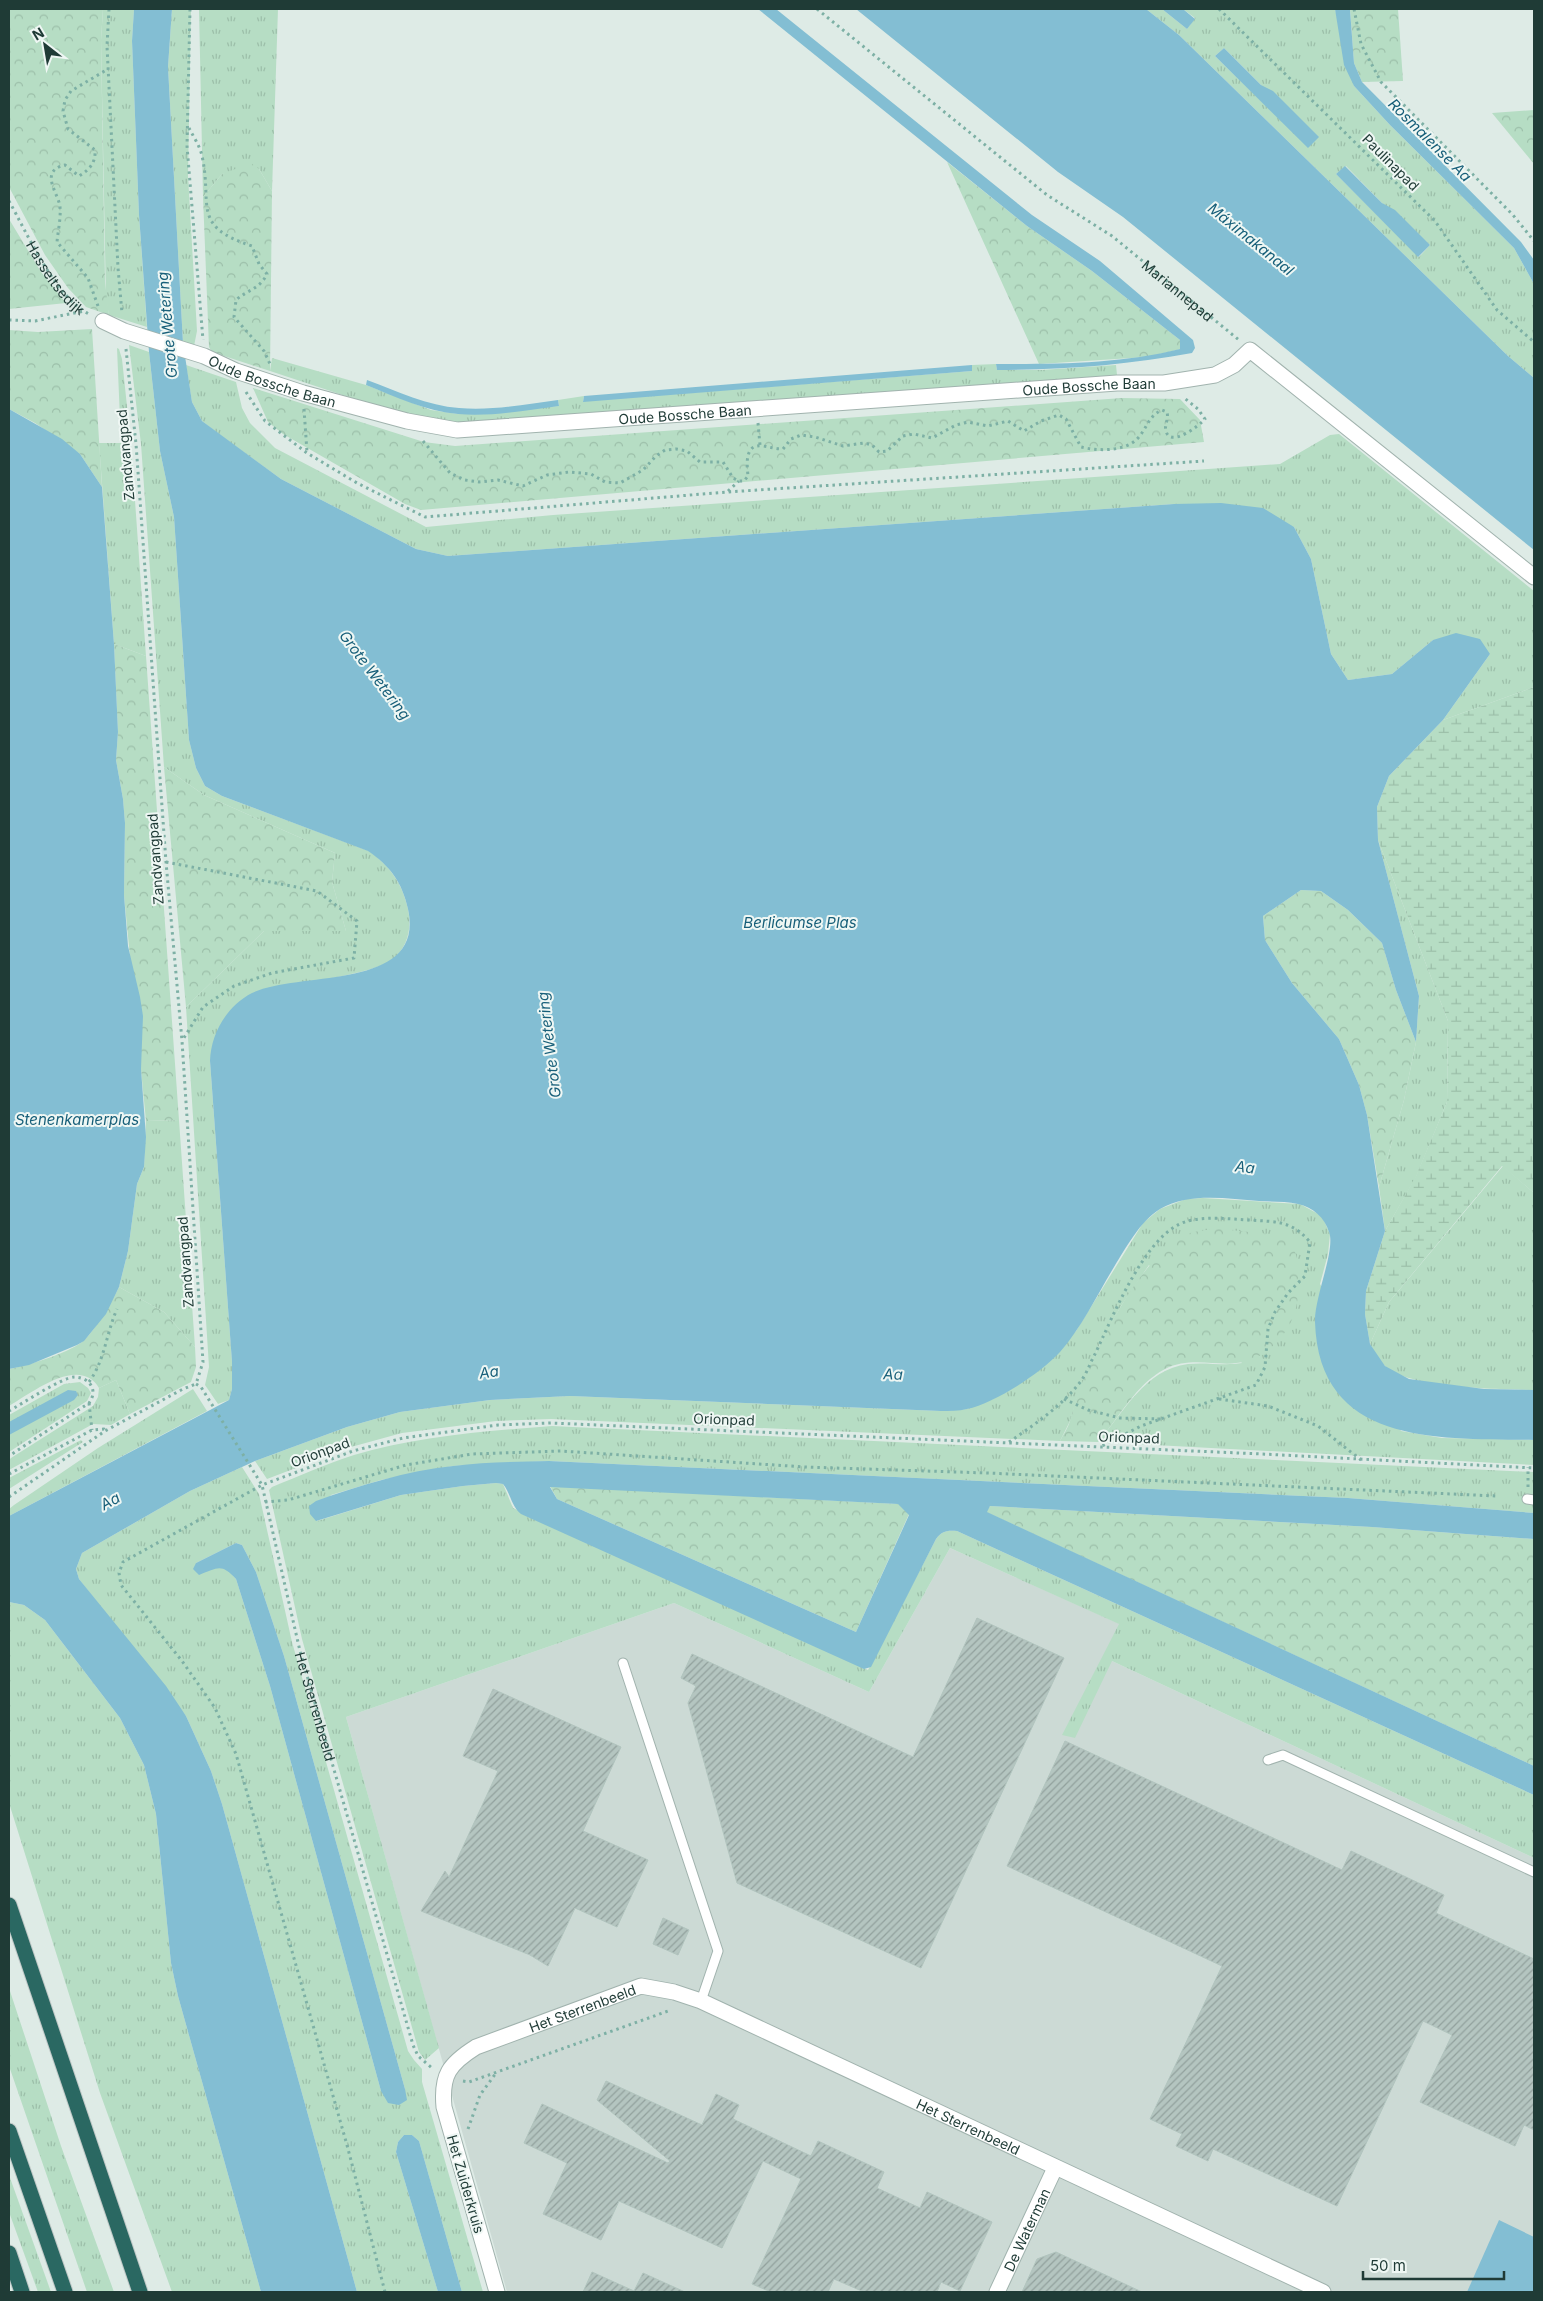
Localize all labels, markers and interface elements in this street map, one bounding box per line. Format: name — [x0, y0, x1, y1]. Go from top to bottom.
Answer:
north arrow — [20, 20, 70, 70]
text: N — [29, 23, 47, 43]
water label: Rosmalense Aa — [1384, 94, 1476, 186]
street label: Paulinapad — [1359, 130, 1423, 194]
water label: Máximakanaal — [1204, 199, 1298, 280]
street label: Hasseltsedijk — [23, 238, 89, 318]
street label: Mariannepad — [1139, 256, 1217, 324]
water label: Grote Wetering — [153, 271, 181, 379]
street label: Oude Bossche Baan — [206, 351, 338, 410]
street label: Oude Bossche Baan — [1022, 374, 1156, 398]
street label: Oude Bossche Baan — [618, 401, 752, 427]
street label: Zandvangpad — [113, 409, 137, 501]
water label: Grote Wetering — [335, 627, 415, 723]
street label: Zandvangpad — [143, 813, 167, 905]
water label: Berlicumse Plas — [743, 913, 857, 932]
water label: Grote Wetering — [533, 991, 565, 1099]
water label: Stenenkamerplas — [15, 1110, 139, 1129]
water label: Aa — [1233, 1156, 1256, 1178]
street label: Zandvangpad — [173, 1216, 197, 1308]
water label: Aa — [477, 1361, 500, 1383]
water label: Aa — [882, 1364, 903, 1384]
street label: Orionpad — [693, 1409, 755, 1429]
street label: Orionpad — [1098, 1427, 1160, 1447]
street label: Orionpad — [288, 1434, 352, 1470]
water label: Aa — [96, 1488, 123, 1515]
street label: Het Sterrenbeeld — [292, 1650, 340, 1763]
street label: Het Sterrenbeeld — [526, 1980, 638, 2035]
street label: Het Sterrenbeeld — [914, 2095, 1023, 2158]
street label: Het Zuiderkruis — [444, 2133, 488, 2235]
street label: De Waterman — [1000, 2185, 1053, 2274]
scale bar — [1363, 2248, 1504, 2280]
text: 50 m — [1370, 2256, 1406, 2275]

